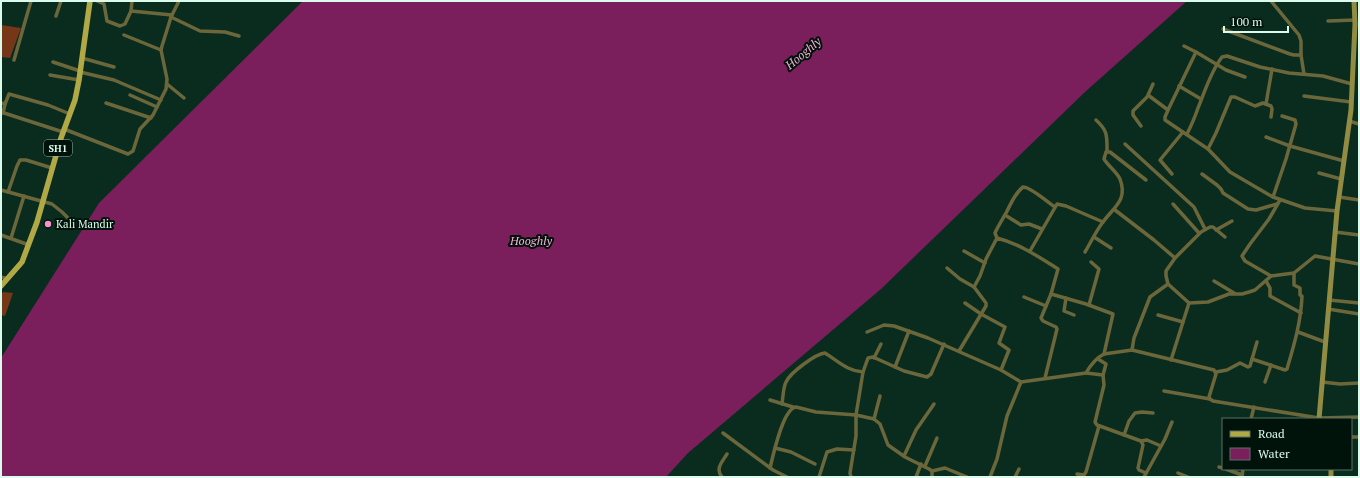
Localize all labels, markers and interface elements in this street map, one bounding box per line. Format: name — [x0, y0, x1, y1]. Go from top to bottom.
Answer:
scale bar — [1224, 8, 1288, 34]
text: 100 m — [1230, 14, 1263, 29]
water label: Hooghly — [781, 33, 824, 73]
road number: SH1 — [44, 140, 72, 156]
place label: Kali Mandir — [56, 217, 114, 231]
marker: Kali Mandir — [43, 219, 53, 229]
water label: Hooghly — [509, 233, 553, 248]
legend — [1222, 418, 1352, 470]
text: Road — [1258, 426, 1285, 441]
text: Water — [1258, 446, 1290, 461]

